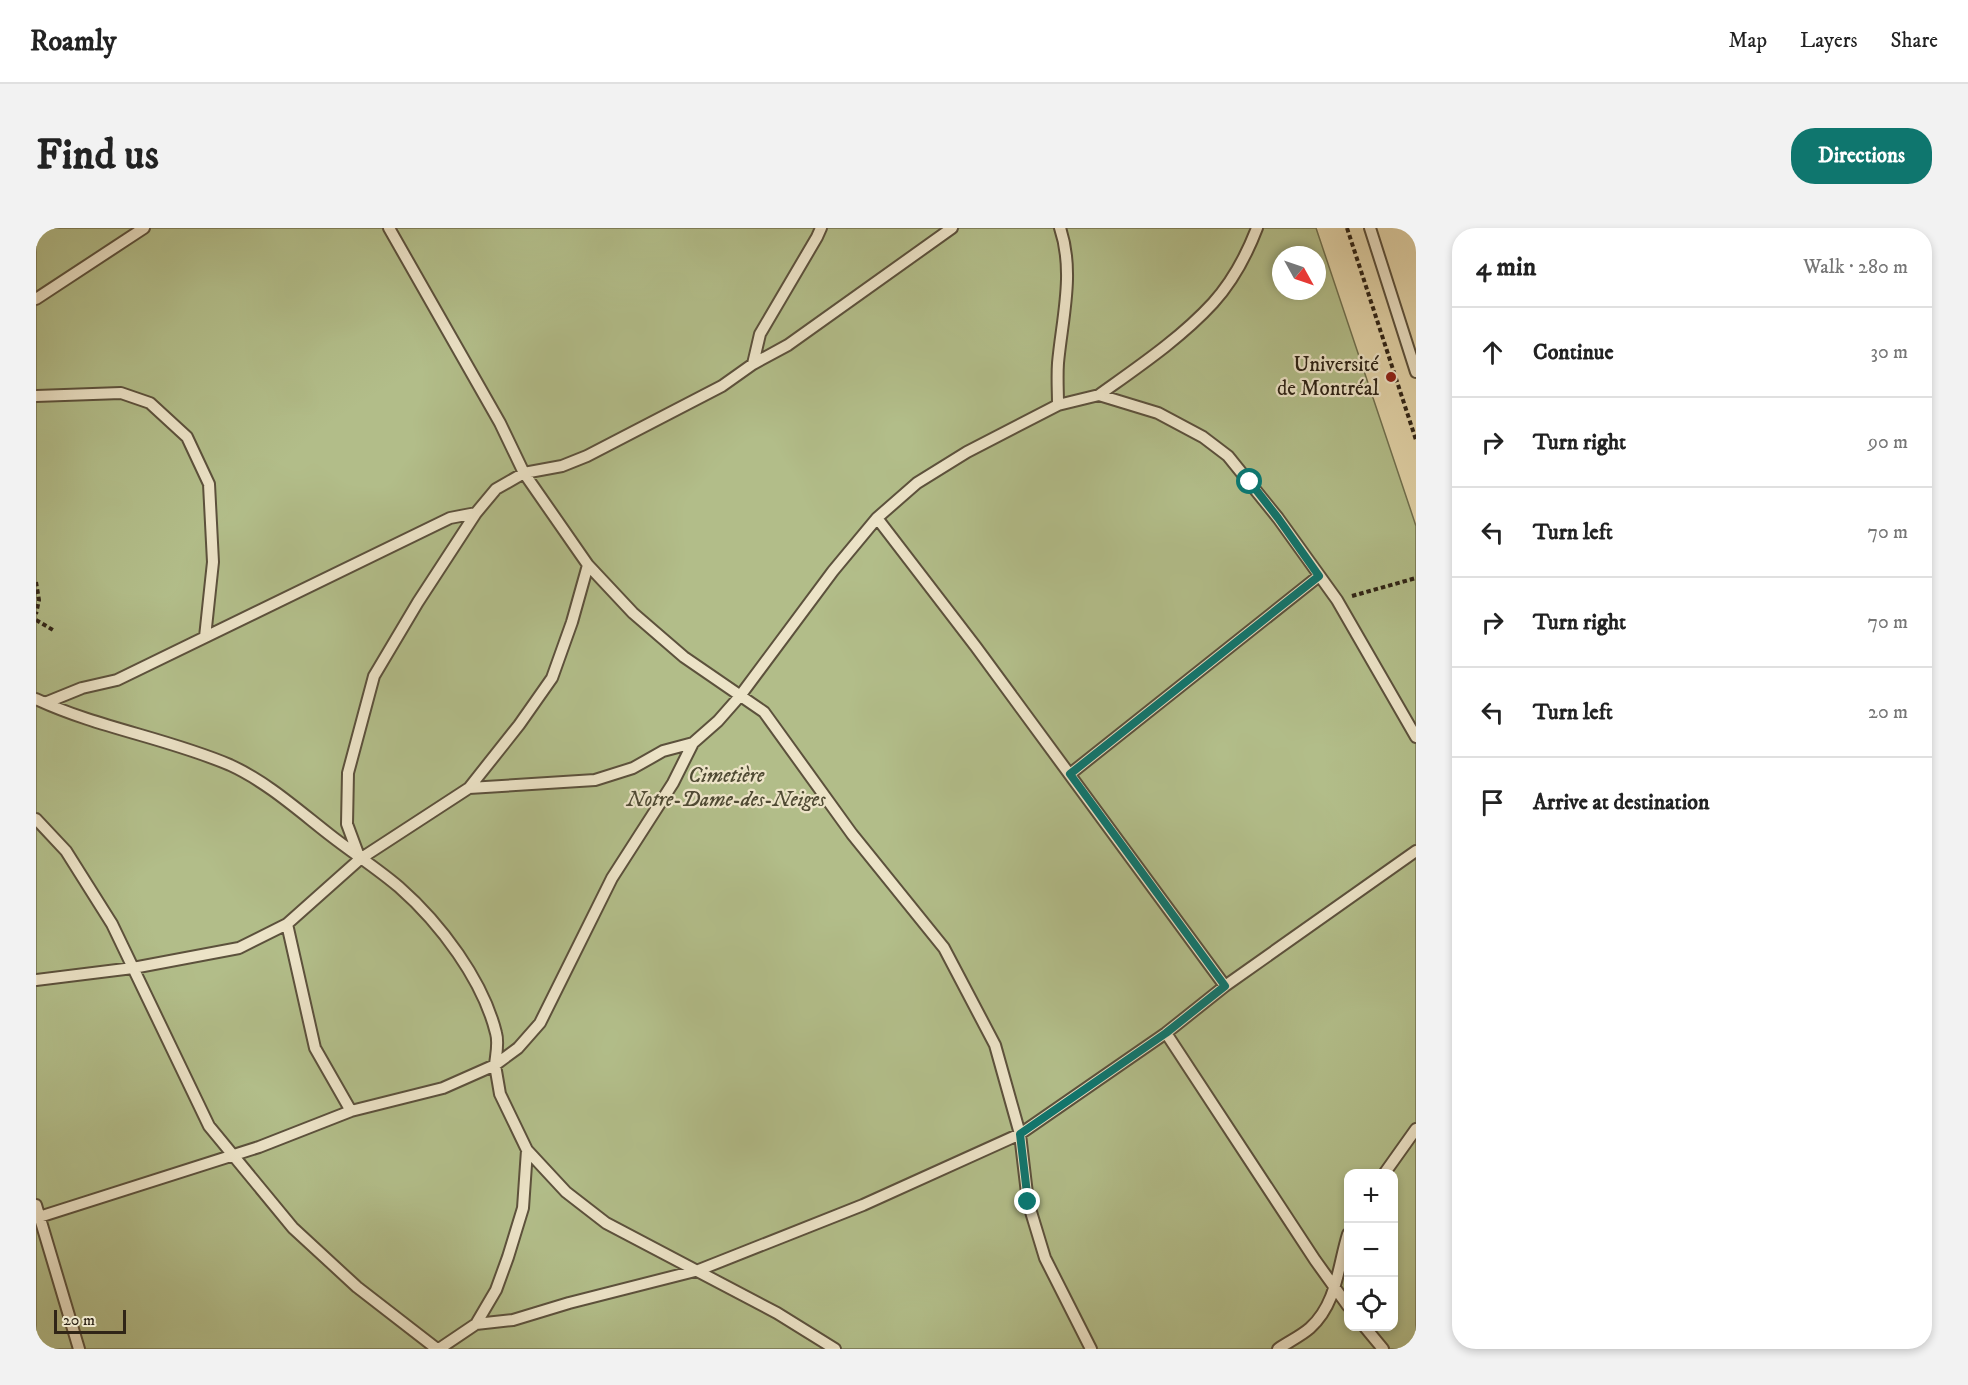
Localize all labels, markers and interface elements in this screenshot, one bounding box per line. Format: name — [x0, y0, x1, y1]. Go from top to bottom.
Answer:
text: Roamly — [30, 24, 116, 59]
text: Map — [1728, 28, 1767, 54]
text: Layers — [1800, 28, 1858, 54]
text: Share — [1891, 28, 1938, 54]
button: Directions — [1791, 128, 1932, 184]
text: Find us — [36, 130, 159, 182]
north arrow — [1272, 246, 1326, 300]
text: 4 min — [1476, 251, 1536, 284]
text: Walk · 280 m — [1803, 255, 1908, 280]
icon: ahead — [1476, 336, 1509, 369]
text: Continue — [1533, 339, 1614, 366]
text: 30 m — [1870, 340, 1908, 365]
place label: Université de Montréal — [1277, 352, 1380, 402]
marker: Université de Montréal — [1384, 370, 1398, 384]
icon: right — [1476, 426, 1509, 459]
text: Turn right — [1533, 429, 1626, 456]
text: 90 m — [1868, 430, 1908, 455]
route start — [1236, 468, 1262, 494]
icon: left — [1476, 516, 1509, 549]
text: Turn left — [1533, 519, 1613, 546]
text: 70 m — [1867, 520, 1908, 545]
icon: right — [1476, 606, 1509, 639]
text: Turn right — [1533, 609, 1626, 636]
text: 70 m — [1867, 610, 1908, 635]
icon: left — [1476, 696, 1509, 729]
text: Turn left — [1533, 699, 1613, 726]
text: 20 m — [1868, 700, 1908, 725]
park label: Cimetière Notre-Dame-des-Neiges — [626, 763, 826, 813]
icon: arrive — [1476, 786, 1509, 819]
text: Arrive at destination — [1533, 789, 1710, 816]
map controls — [1344, 1169, 1398, 1331]
button: + — [1344, 1169, 1398, 1223]
route end — [1014, 1188, 1040, 1214]
button: − — [1344, 1223, 1398, 1277]
button: locate — [1344, 1277, 1398, 1331]
scale bar — [54, 1307, 126, 1334]
text: 20 m — [63, 1310, 95, 1330]

